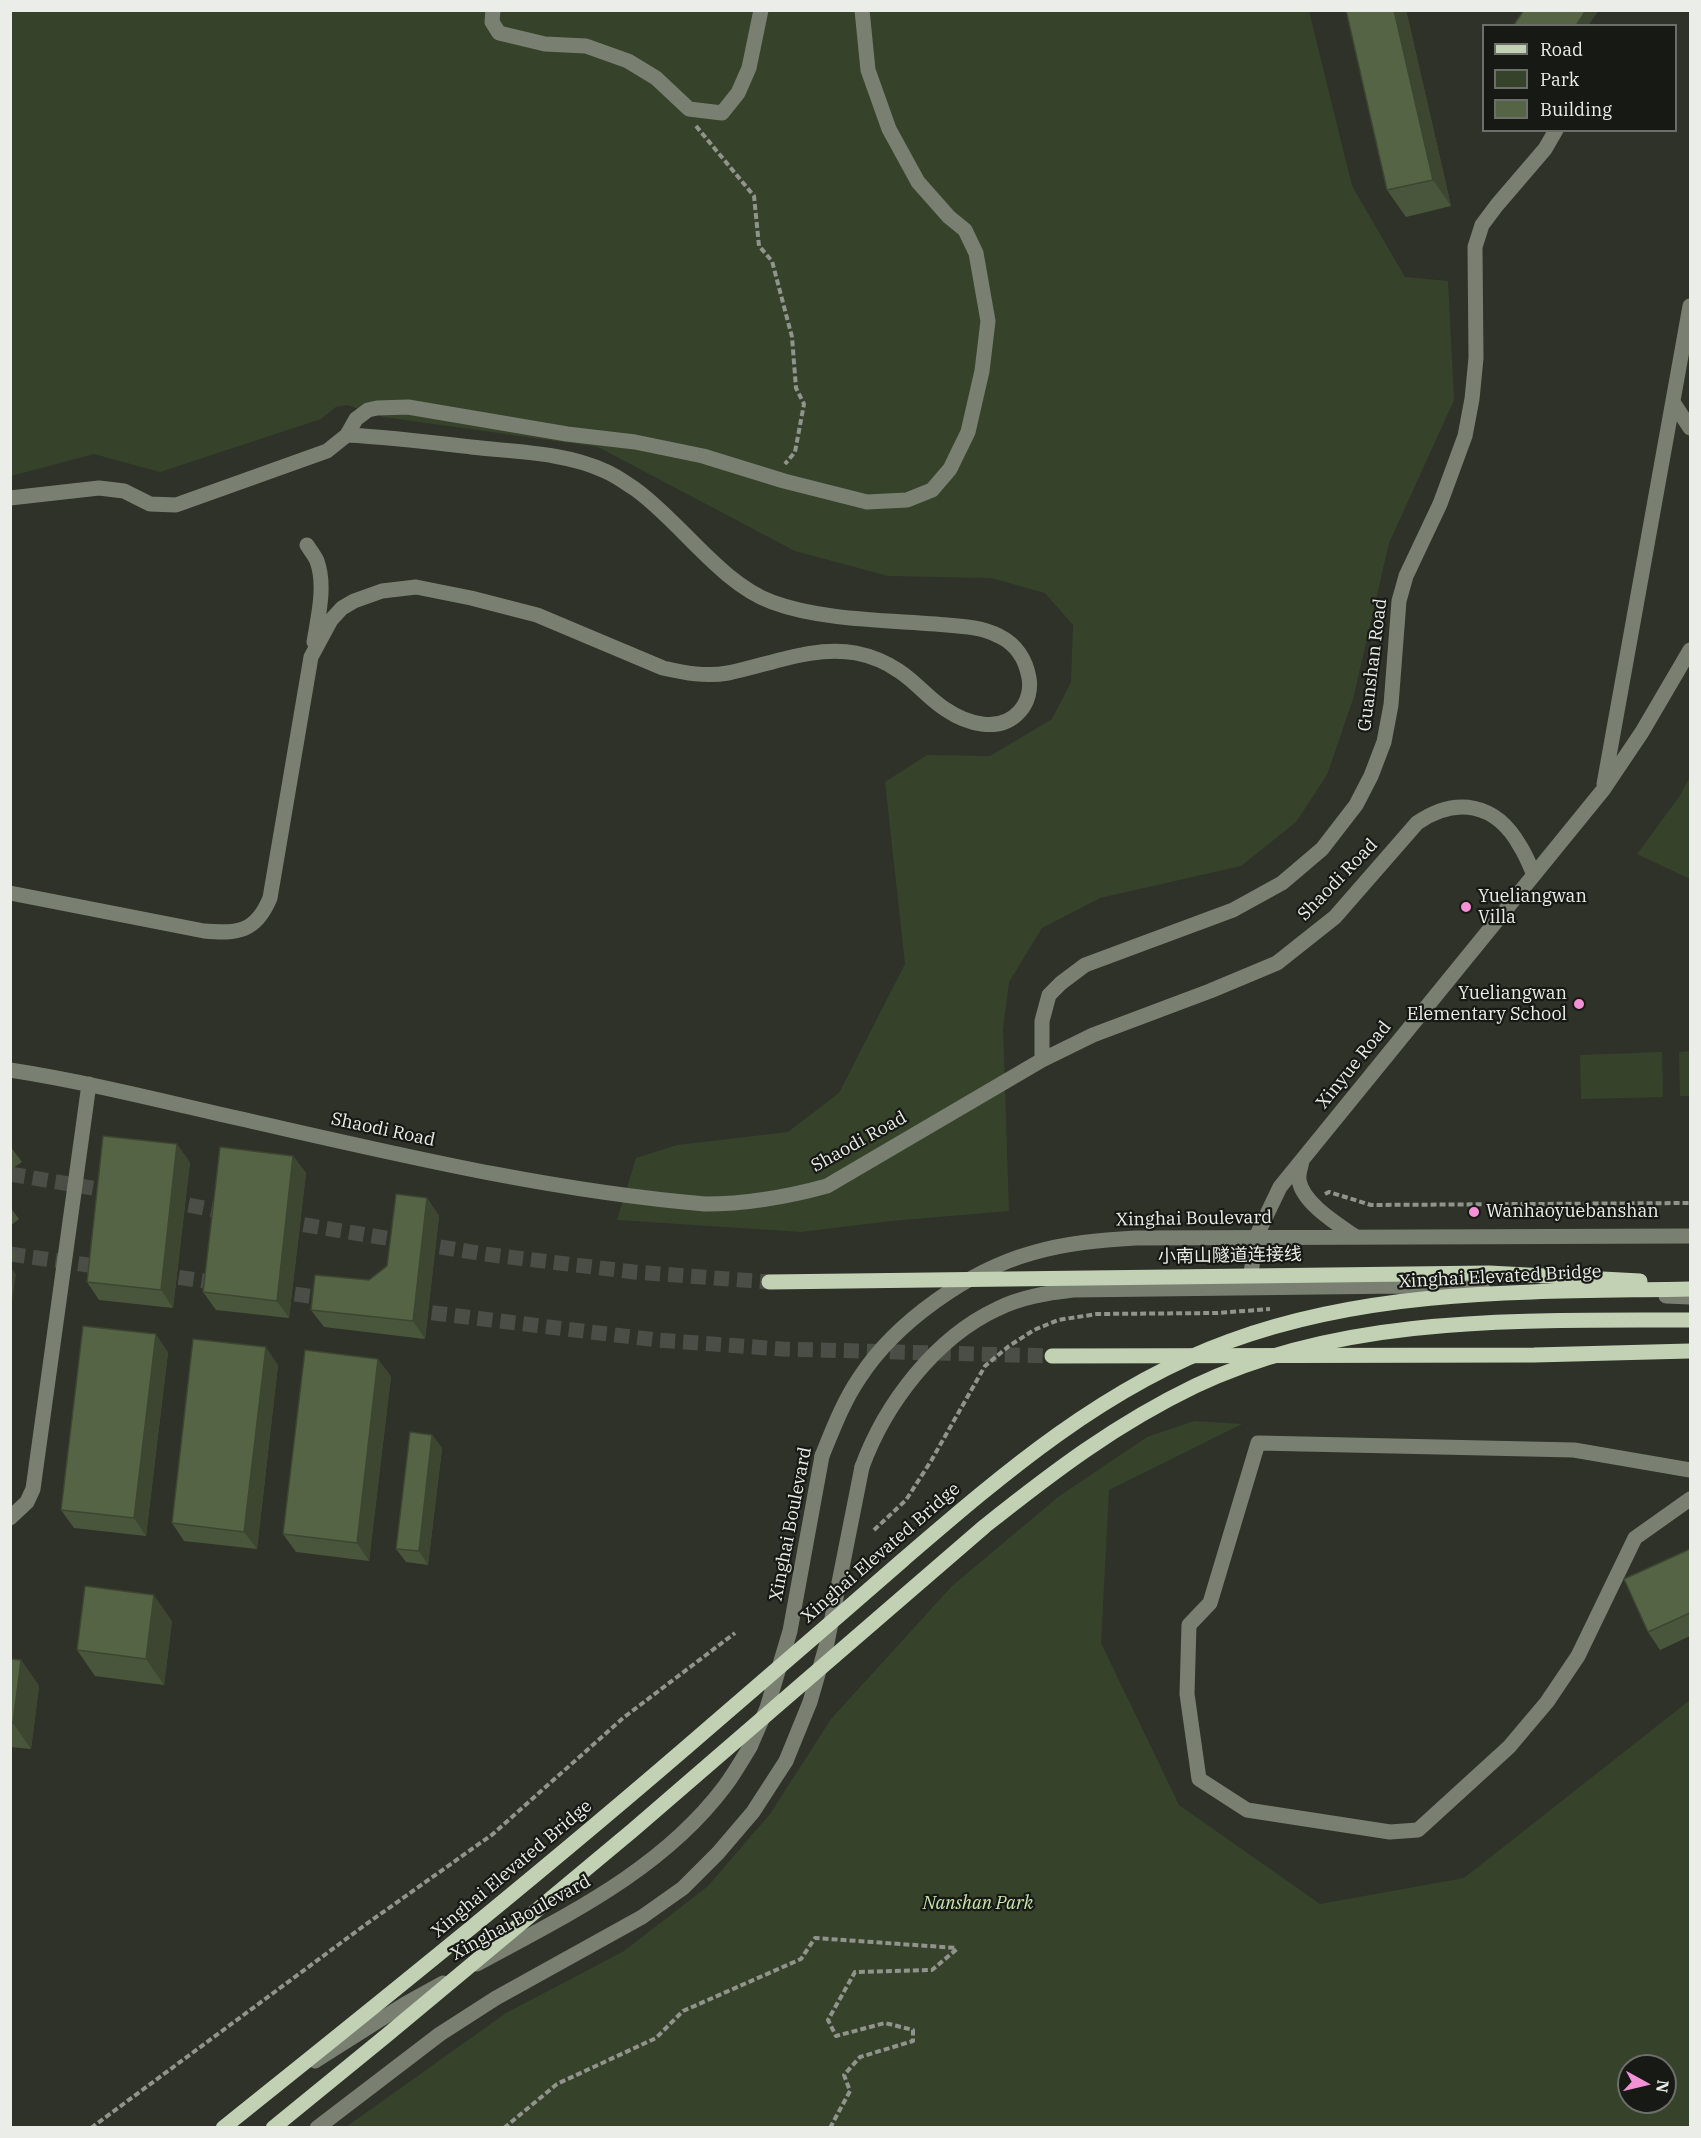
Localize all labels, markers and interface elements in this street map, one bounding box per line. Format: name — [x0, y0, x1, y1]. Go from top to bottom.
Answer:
legend — [1482, 24, 1677, 132]
text: Road — [1540, 38, 1583, 61]
text: Park — [1540, 68, 1579, 91]
text: Building — [1540, 98, 1612, 121]
street label: Guanshan Road — [1354, 597, 1392, 733]
street label: Shaodi Road — [1294, 834, 1382, 926]
place label: Yueliangwan Villa — [1478, 886, 1587, 928]
marker: Yueliangwan Villa — [1459, 900, 1473, 914]
place label: Yueliangwan Elementary School — [1407, 983, 1567, 1026]
marker: Yueliangwan Elementary School — [1572, 997, 1586, 1011]
street label: Xinyue Road — [1312, 1017, 1396, 1113]
street label: Shaodi Road — [808, 1107, 910, 1177]
street label: Shaodi Road — [329, 1108, 437, 1152]
place label: Wanhaoyuebanshan — [1486, 1201, 1659, 1223]
marker: Wanhaoyuebanshan — [1467, 1205, 1481, 1219]
street label: Xinghai Boulevard — [1116, 1207, 1272, 1231]
street label: 小南山隧道连接线 — [1158, 1244, 1302, 1268]
street label: Xinghai Elevated Bridge — [1398, 1261, 1602, 1293]
street label: Xinghai Boulevard — [765, 1445, 817, 1603]
street label: Xinghai Elevated Bridge — [797, 1478, 965, 1628]
street label: Xinghai Elevated Bridge — [427, 1796, 597, 1942]
street label: Xinghai Boulevard — [447, 1871, 595, 1965]
park label: Nanshan Park — [923, 1893, 1033, 1915]
north arrow — [1617, 2054, 1677, 2114]
text: N — [1652, 2079, 1674, 2094]

